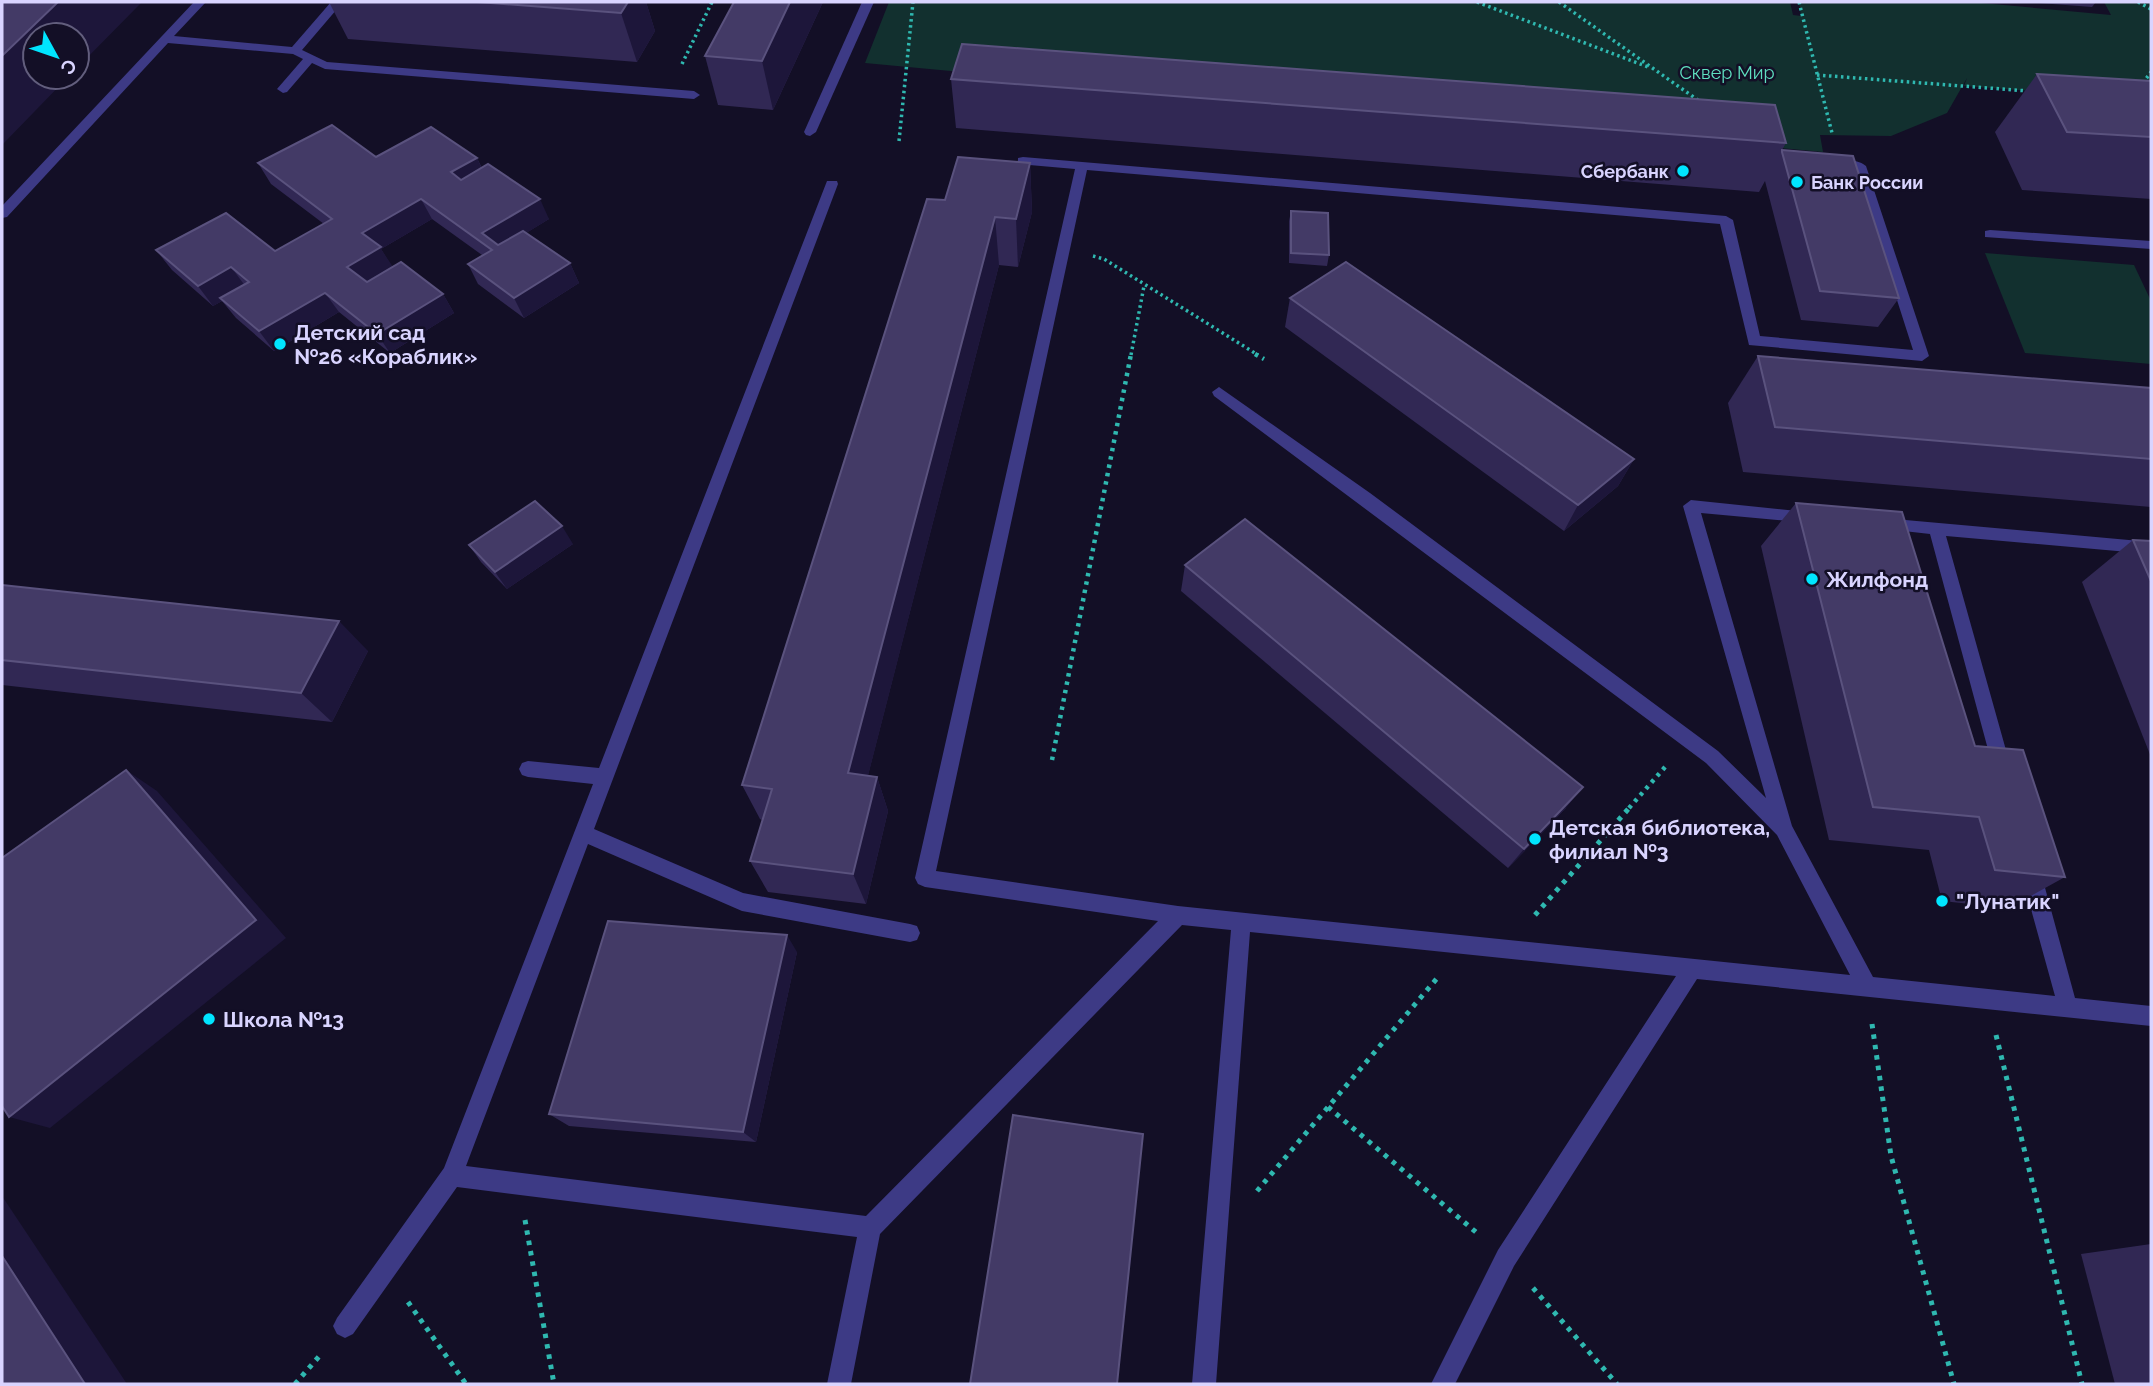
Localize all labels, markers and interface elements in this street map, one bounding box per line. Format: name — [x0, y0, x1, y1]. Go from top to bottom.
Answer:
north arrow — [21, 21, 91, 91]
text: С — [56, 55, 82, 79]
park label: Сквер Мир — [1679, 62, 1775, 83]
place label: Сбербанк — [1581, 161, 1669, 182]
marker: Сбербанк — [1675, 163, 1691, 179]
place label: Банк России — [1811, 172, 1923, 193]
marker: Банк России — [1789, 174, 1805, 190]
place label: Детский сад №26 «Кораблик» — [294, 320, 477, 369]
marker: Детский сад №26 «Кораблик» — [272, 336, 288, 352]
place label: Жилфонд — [1826, 567, 1928, 592]
marker: Жилфонд — [1804, 571, 1820, 587]
place label: Детская библиотека, филиал №3 — [1549, 815, 1770, 864]
marker: Детская библиотека, филиал №3 — [1527, 831, 1543, 847]
place label: "Лунатик" — [1956, 889, 2059, 914]
marker: "Лунатик" — [1934, 893, 1950, 909]
place label: Школа №13 — [223, 1007, 344, 1032]
marker: Школа №13 — [201, 1011, 217, 1027]

